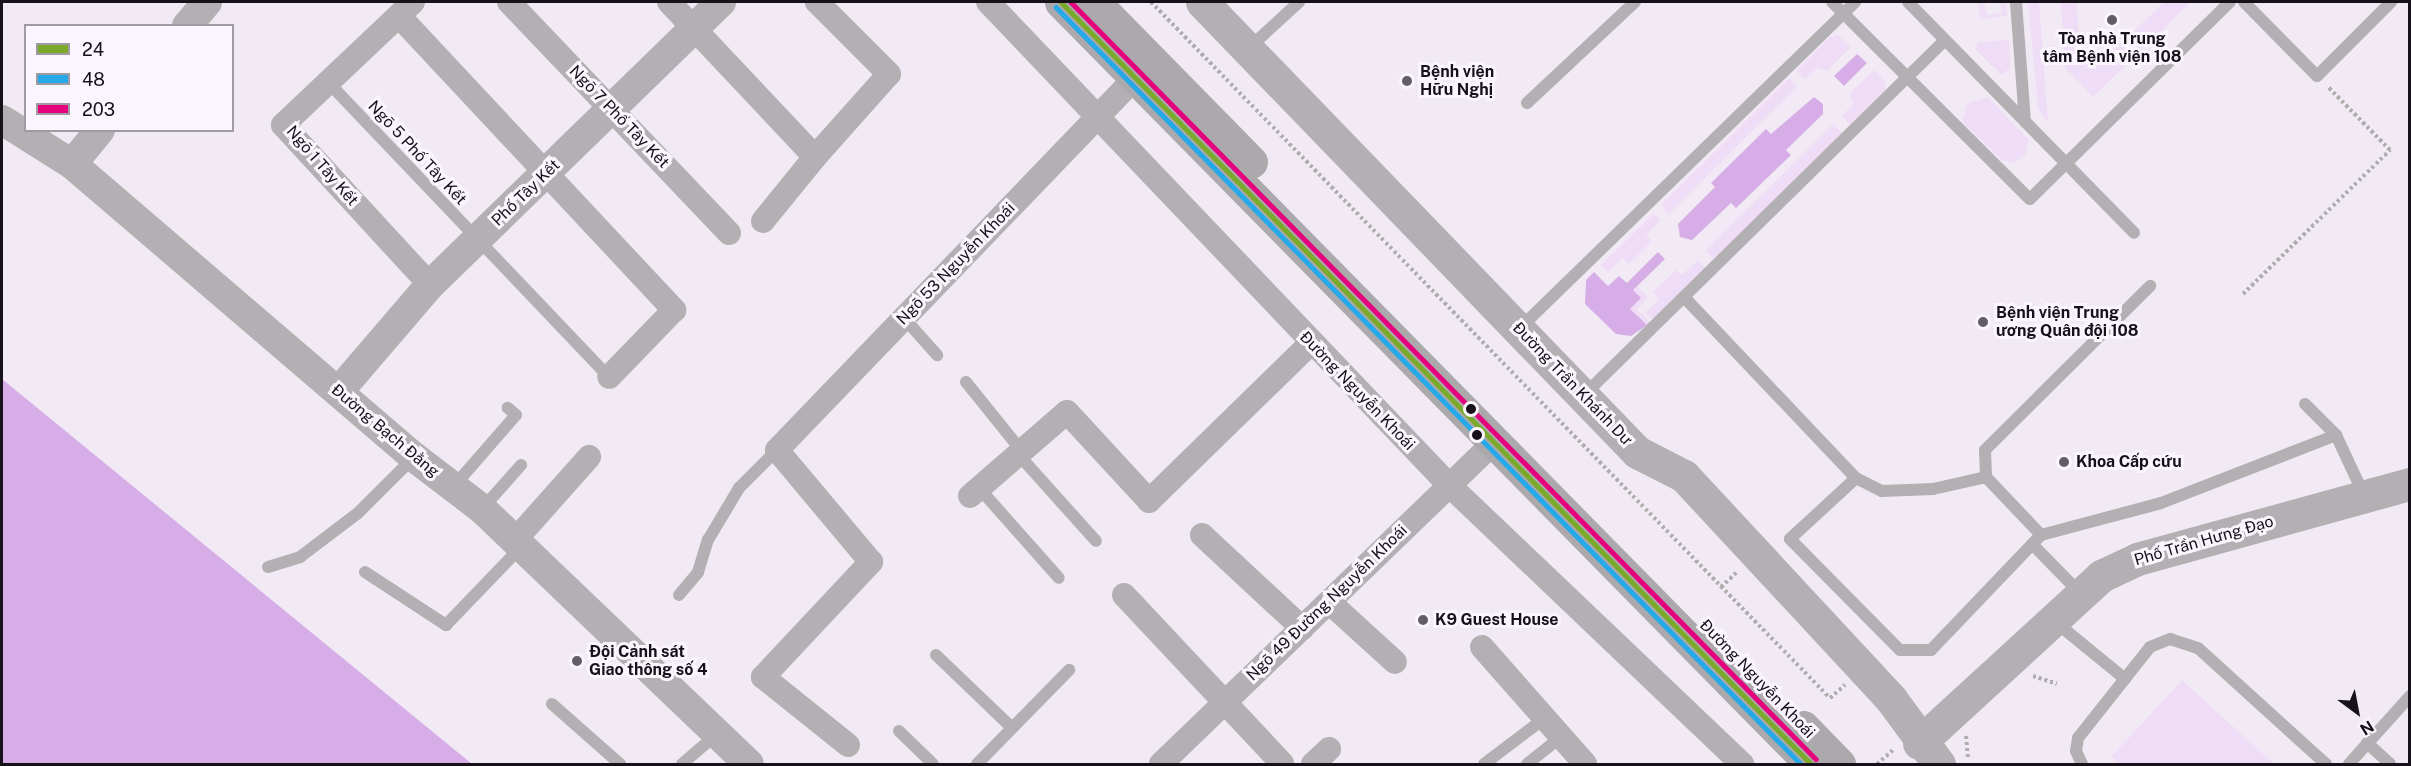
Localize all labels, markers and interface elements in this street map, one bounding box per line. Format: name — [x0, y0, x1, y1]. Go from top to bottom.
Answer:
marker: Tòa nhà Trung tâm Bệnh viện 108 — [2105, 13, 2119, 27]
legend — [24, 24, 234, 132]
place label: Tòa nhà Trung tâm Bệnh viện 108 — [2042, 29, 2182, 67]
text: 24 — [82, 39, 104, 60]
street label: Ngõ 7 Phố Tây Kết — [565, 62, 673, 172]
place label: Bệnh viện Hữu Nghị — [1420, 62, 1494, 100]
text: 48 — [82, 69, 105, 90]
marker: Bệnh viện Hữu Nghị — [1398, 72, 1416, 90]
street label: Ngõ 5 Phố Tây Kết — [364, 97, 470, 209]
text: 203 — [82, 99, 115, 120]
street label: Ngõ 1 Tây Kết — [282, 122, 362, 210]
street label: Phố Tây Kết — [488, 156, 564, 230]
street label: Ngõ 53 Nguyễn Khoái — [893, 199, 1019, 329]
place label: Bệnh viện Trung ương Quân đội 108 — [1996, 303, 2139, 341]
marker: Bệnh viện Trung ương Quân đội 108 — [1974, 313, 1992, 331]
street label: Đường Trần Khánh Dư — [1508, 318, 1636, 450]
street label: Đường Nguyễn Khoái — [1295, 328, 1419, 454]
street label: Đường Bạch Đằng — [327, 380, 443, 482]
unlabelled marker — [1465, 403, 1477, 415]
unlabelled marker — [1471, 429, 1483, 441]
place label: Khoa Cấp cứu — [2076, 452, 2182, 472]
marker: Khoa Cấp cứu — [2057, 455, 2071, 469]
street label: Phố Trần Hưng Đạo — [2132, 512, 2276, 570]
street label: Ngõ 49 Đường Nguyễn Khoái — [1243, 521, 1411, 685]
place label: K9 Guest House — [1435, 610, 1559, 630]
marker: K9 Guest House — [1416, 613, 1430, 627]
street label: Đường Nguyễn Khoái — [1695, 616, 1819, 742]
place label: Đội Cảnh sát Giao thông số 4 — [589, 642, 708, 680]
marker: Đội Cảnh sát Giao thông số 4 — [570, 654, 584, 668]
north arrow — [2327, 682, 2387, 742]
text: N — [2356, 716, 2377, 739]

